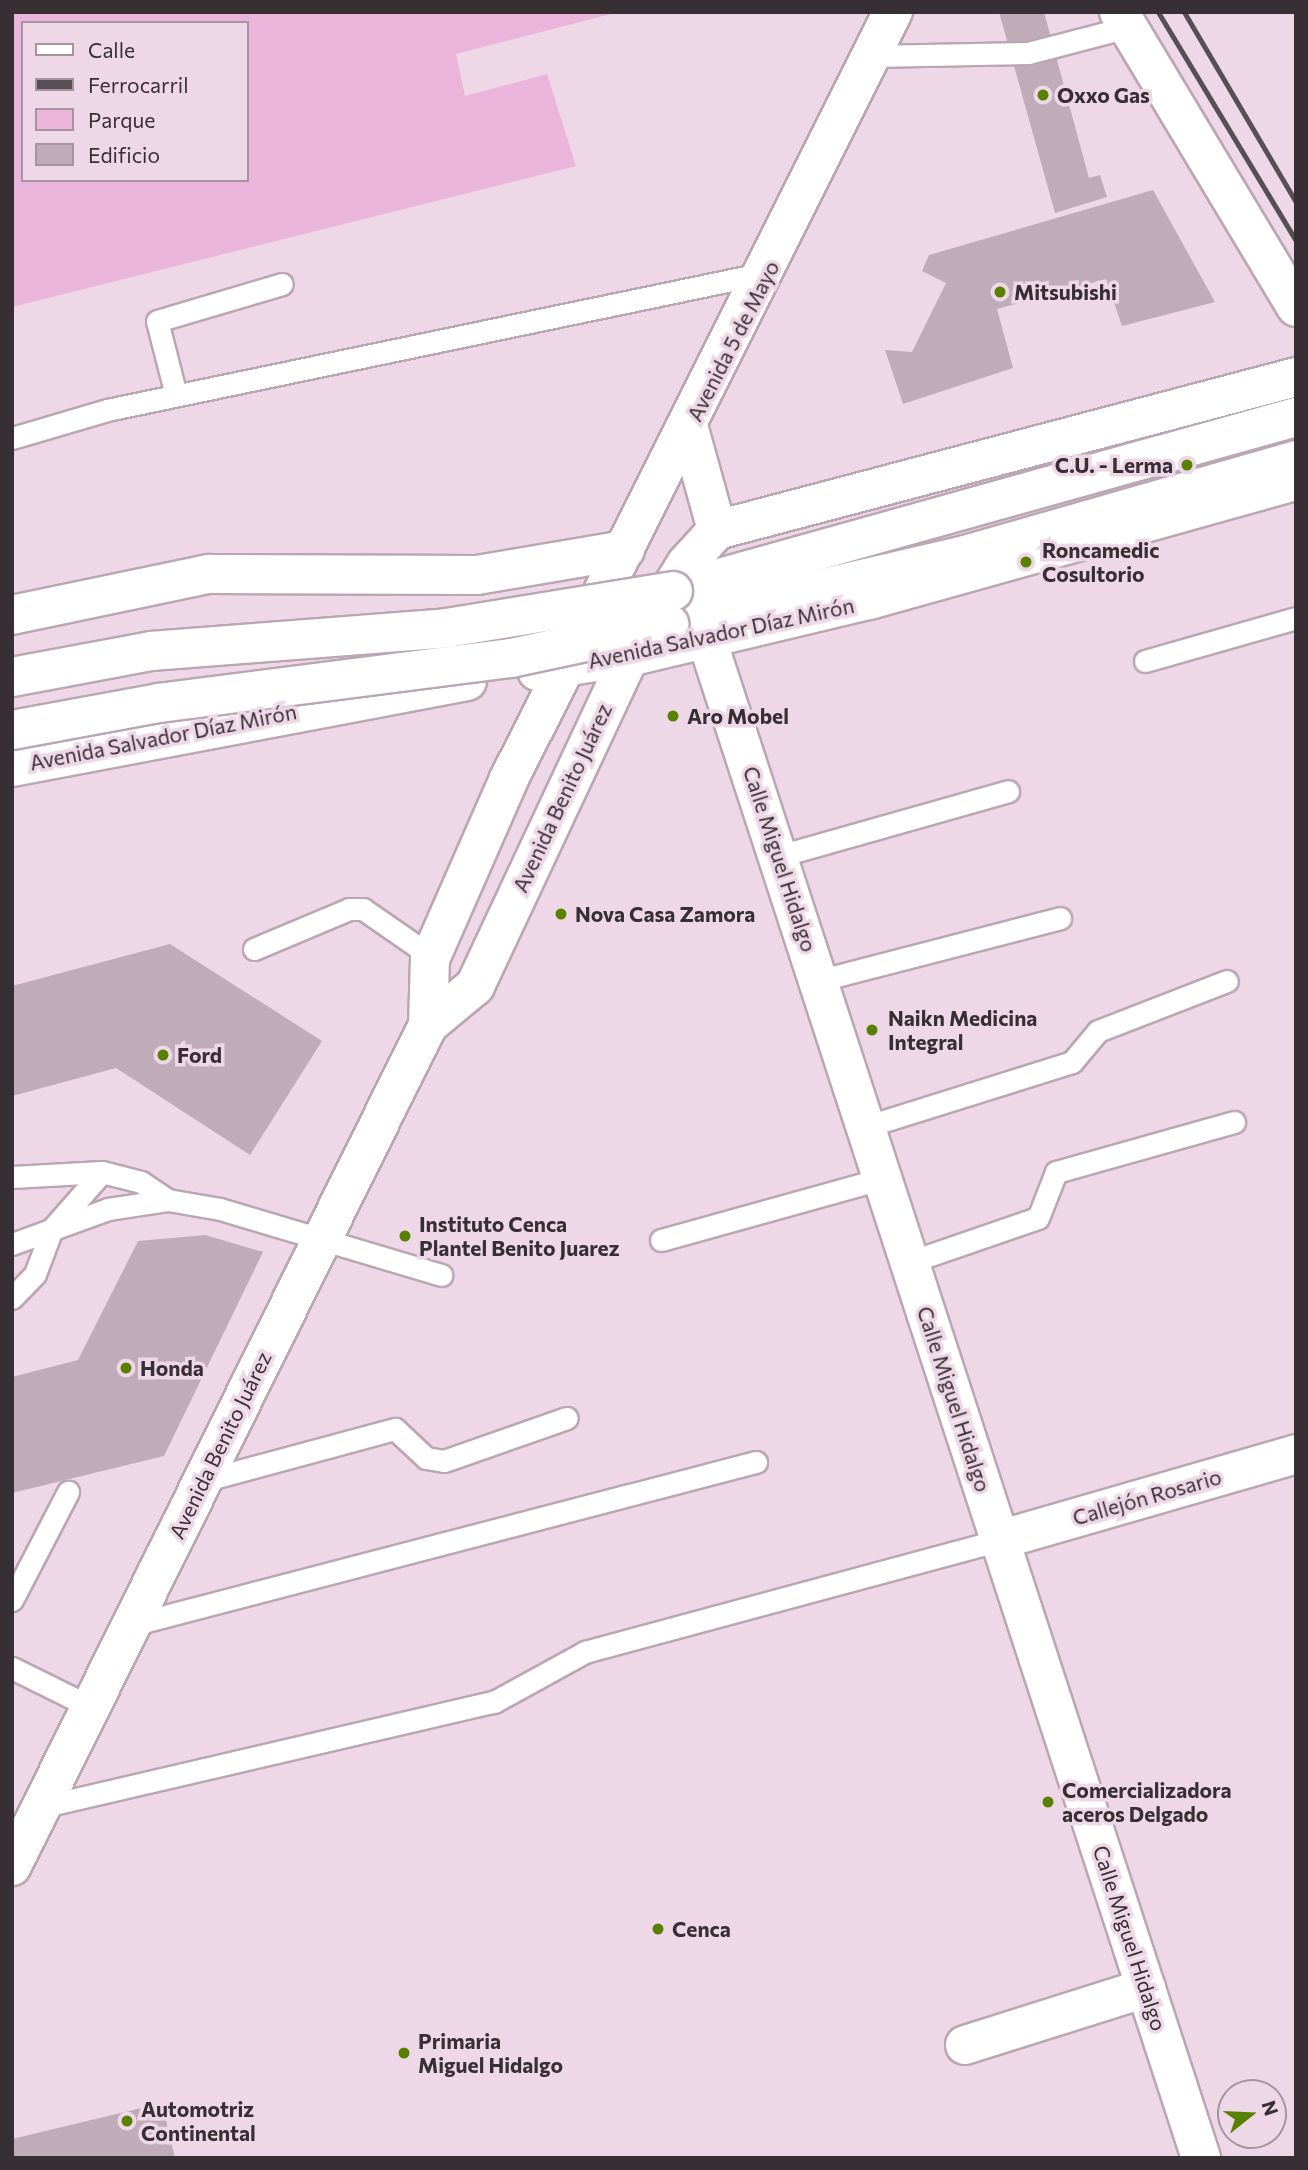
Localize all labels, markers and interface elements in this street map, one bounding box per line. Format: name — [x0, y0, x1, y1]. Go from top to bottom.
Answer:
legend — [21, 21, 248, 182]
text: Calle — [88, 37, 135, 62]
text: Ferrocarril — [88, 72, 189, 97]
place label: Oxxo Gas — [1057, 82, 1150, 108]
marker: Oxxo Gas — [1035, 87, 1051, 103]
text: Parque — [88, 107, 155, 132]
text: Edificio — [88, 142, 160, 167]
street label: Avenida 5 de Mayo — [682, 257, 784, 425]
place label: Mitsubishi — [1014, 279, 1117, 305]
marker: Mitsubishi — [992, 284, 1008, 300]
place label: C.U. - Lerma — [1055, 452, 1173, 478]
marker: C.U. - Lerma — [1179, 457, 1195, 473]
place label: Roncamedic Cosultorio — [1042, 537, 1159, 587]
marker: Roncamedic Cosultorio — [1016, 552, 1036, 572]
street label: Avenida Salvador Díaz Mirón — [586, 592, 856, 674]
street label: Avenida Salvador Díaz Mirón — [27, 699, 299, 775]
street label: Avenida Benito Juárez — [507, 700, 617, 896]
place label: Aro Mobel — [687, 703, 789, 729]
marker: Aro Mobel — [665, 708, 681, 724]
street label: Calle Miguel Hidalgo — [738, 763, 822, 955]
place label: Nova Casa Zamora — [575, 901, 755, 927]
marker: Nova Casa Zamora — [553, 906, 569, 922]
place label: Naikn Medicina Integral — [888, 1005, 1037, 1055]
marker: Naikn Medicina Integral — [862, 1020, 882, 1040]
place label: Ford — [177, 1042, 222, 1068]
marker: Ford — [155, 1047, 171, 1063]
place label: Instituto Cenca Plantel Benito Juarez — [419, 1211, 619, 1261]
marker: Instituto Cenca Plantel Benito Juarez — [397, 1228, 413, 1244]
street label: Calle Miguel Hidalgo — [912, 1303, 996, 1495]
street label: Avenida Benito Juárez — [164, 1347, 276, 1543]
place label: Honda — [140, 1355, 204, 1381]
marker: Honda — [118, 1360, 134, 1376]
street label: Callejón Rosario — [1070, 1464, 1224, 1530]
place label: Comercializadora aceros Delgado — [1062, 1777, 1232, 1827]
marker: Comercializadora aceros Delgado — [1040, 1794, 1056, 1810]
street label: Calle Miguel Hidalgo — [1088, 1842, 1172, 2034]
place label: Cenca — [672, 1916, 731, 1942]
marker: Cenca — [650, 1921, 666, 1937]
place label: Primaria Miguel Hidalgo — [418, 2028, 563, 2078]
marker: Primaria Miguel Hidalgo — [396, 2045, 412, 2061]
north arrow — [1217, 2079, 1287, 2149]
place label: Automotriz Continental — [141, 2096, 256, 2146]
text: N — [1257, 2098, 1284, 2118]
marker: Automotriz Continental — [119, 2113, 135, 2129]

